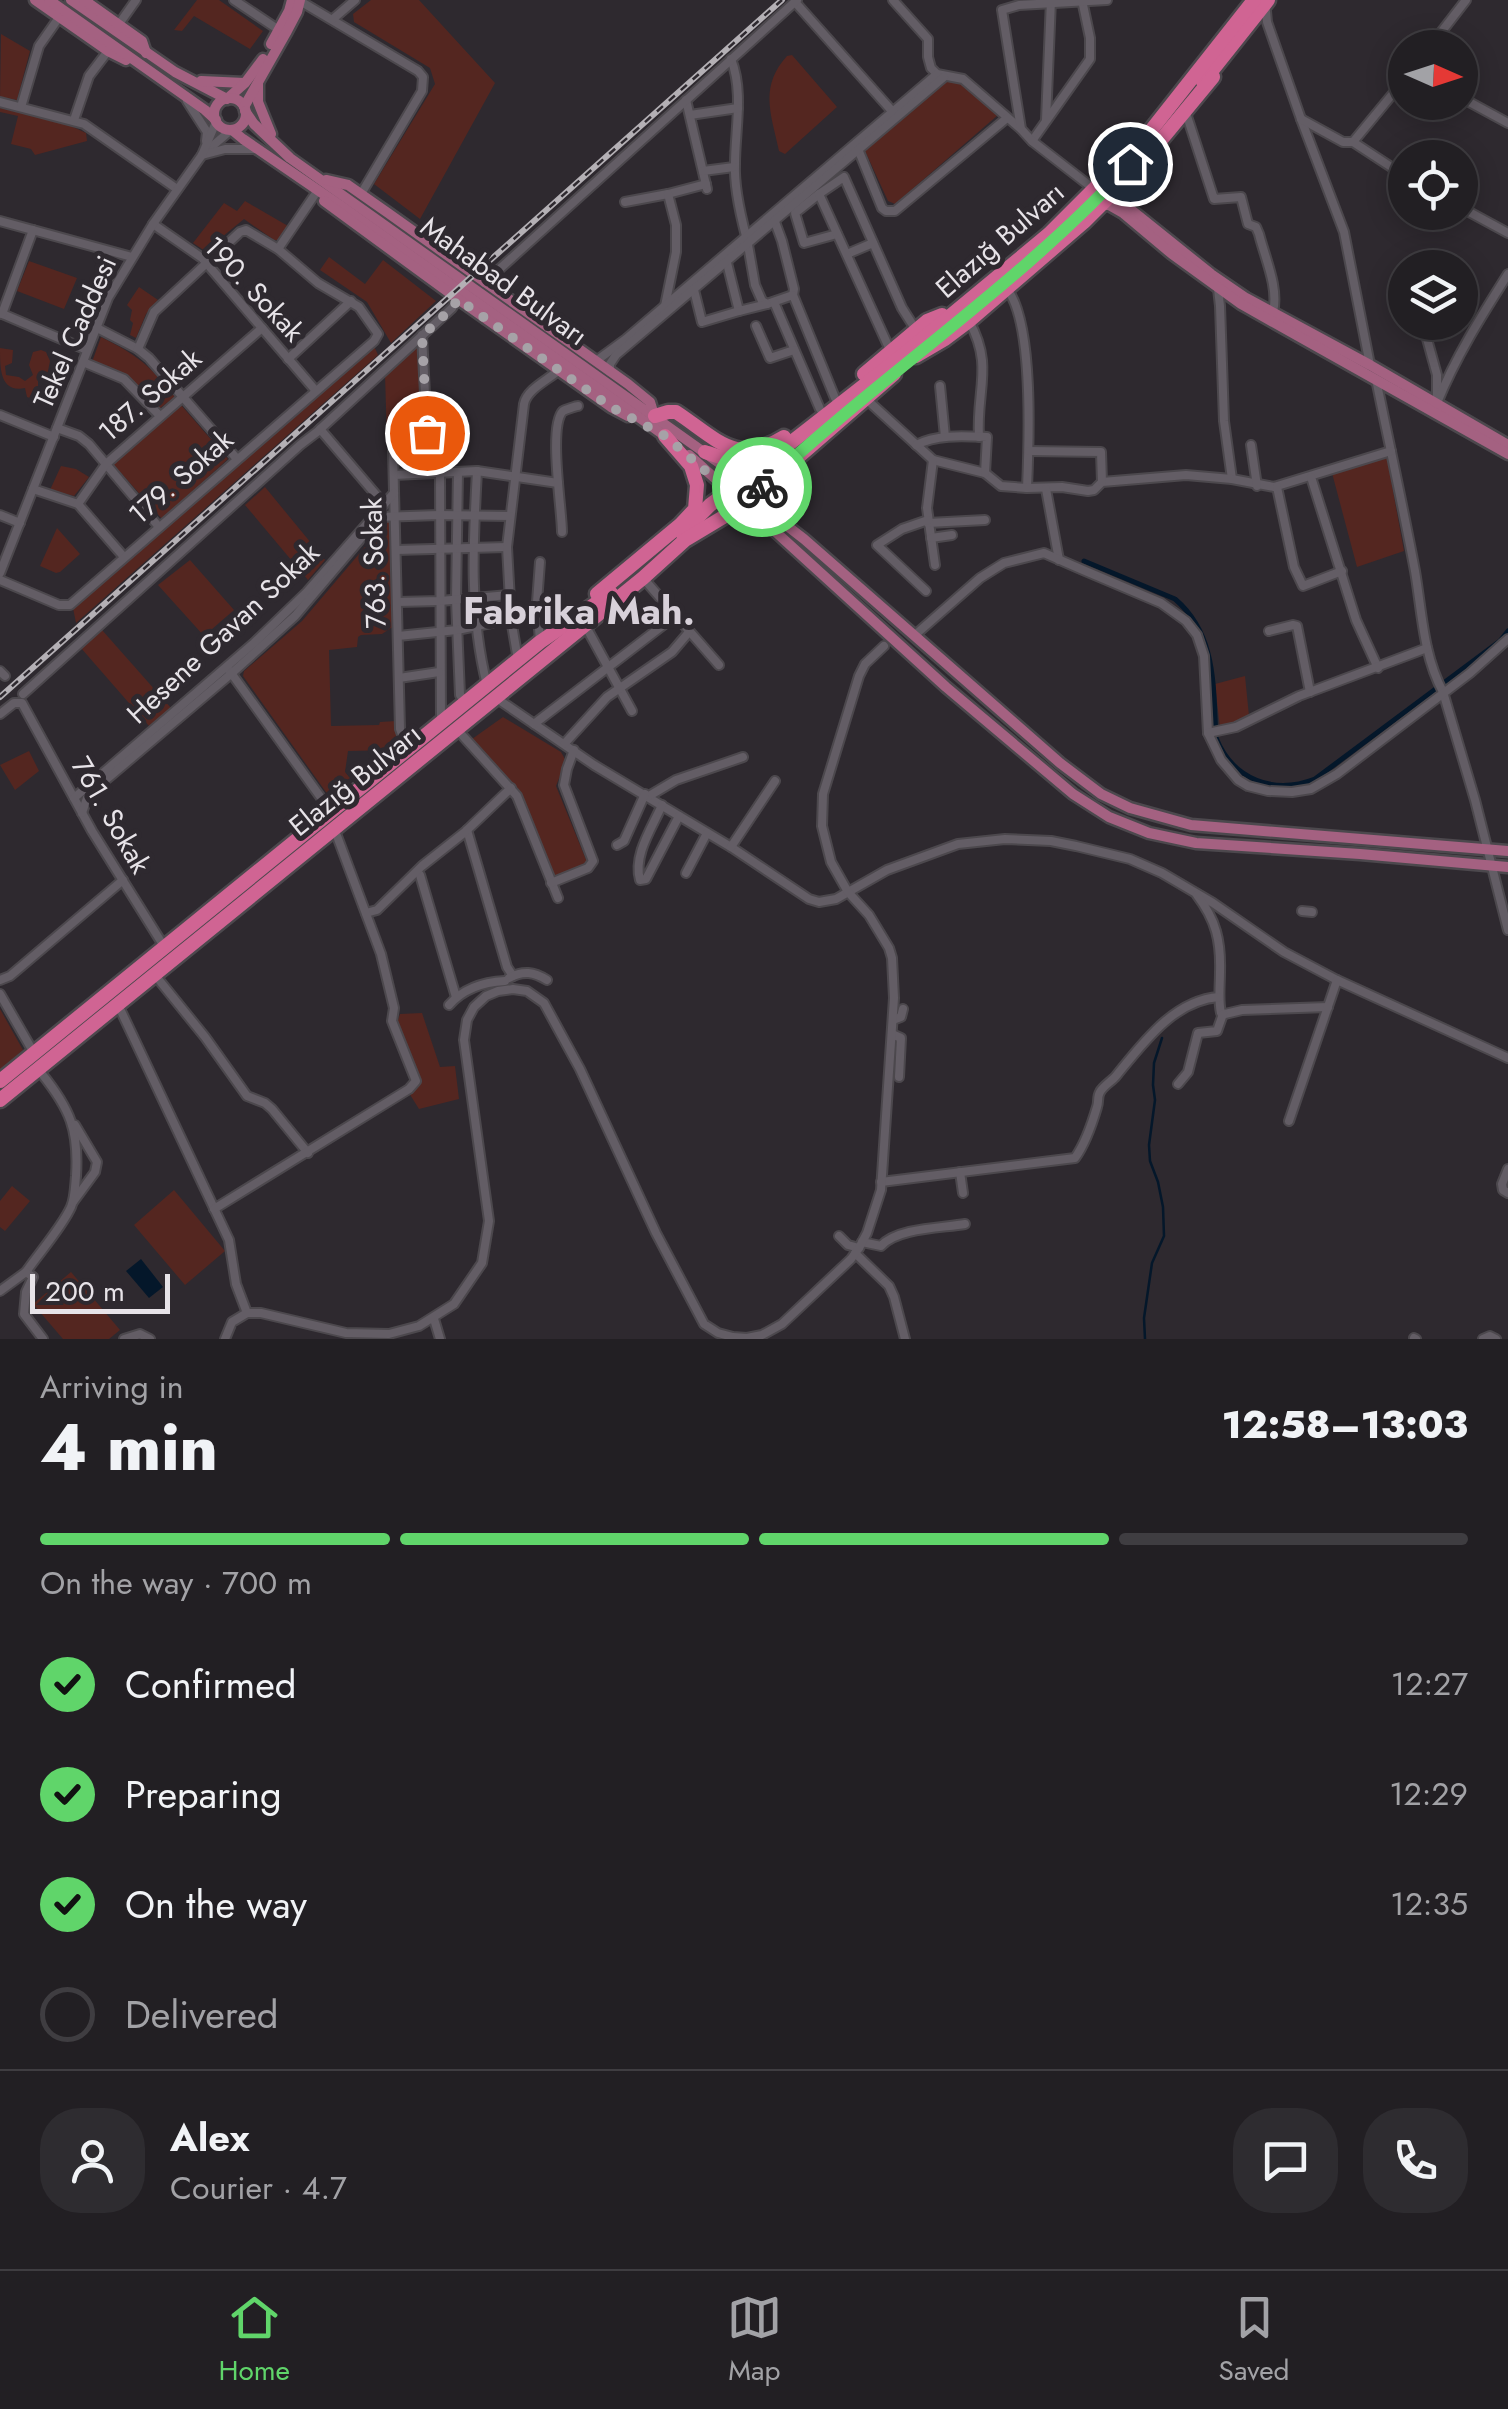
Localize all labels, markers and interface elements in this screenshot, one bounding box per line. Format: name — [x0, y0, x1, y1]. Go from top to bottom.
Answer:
north arrow — [1388, 30, 1478, 120]
map controls — [1388, 30, 1478, 340]
pin — [1088, 122, 1173, 207]
icon: home — [1103, 137, 1158, 192]
button: locate — [1388, 140, 1478, 230]
street label: Elazığ Bulvarı — [926, 172, 1074, 308]
street label: Mahabad Bulvarı — [412, 206, 596, 356]
street label: 190. Sokak — [194, 227, 314, 351]
street label: Tekel Caddesi — [23, 249, 127, 415]
button: layers — [1388, 250, 1478, 340]
street label: 187. Sokak — [89, 338, 211, 451]
pin — [385, 391, 470, 476]
icon: bag — [400, 406, 455, 461]
street label: 179. Sokak — [120, 419, 243, 534]
courier — [712, 437, 812, 537]
icon: bike — [735, 460, 790, 515]
street label: 763. Sokak — [351, 496, 397, 629]
street label: Hesene Gavan Sokak — [117, 532, 329, 733]
district label: Fabrika Mah. — [463, 583, 695, 638]
street label: Elazığ Bulvarı — [280, 714, 430, 846]
street label: 761. Sokak — [61, 749, 161, 882]
scale bar — [30, 1269, 170, 1314]
text: 200 m — [45, 1271, 125, 1312]
text: Arriving in — [40, 1364, 184, 1410]
text: 12:58–13:03 — [1222, 1397, 1468, 1452]
text: 4 min — [40, 1400, 218, 1494]
text: On the way · 700 m — [40, 1560, 312, 1606]
icon: check — [40, 1657, 95, 1712]
text: Confirmed — [125, 1657, 296, 1712]
text: 12:27 — [1391, 1661, 1468, 1707]
icon: check — [40, 1767, 95, 1822]
text: Preparing — [125, 1767, 282, 1822]
text: 12:29 — [1389, 1771, 1468, 1817]
icon: check — [40, 1877, 95, 1932]
text: On the way — [125, 1877, 307, 1932]
text: 12:35 — [1390, 1881, 1468, 1927]
text: Delivered — [125, 1987, 278, 2042]
button: person — [40, 2108, 145, 2213]
button: chat — [1233, 2108, 1338, 2213]
button: phone — [1363, 2108, 1468, 2213]
text: Alex — [170, 2110, 250, 2165]
text: Courier · 4.7 — [170, 2165, 347, 2211]
tab: Home — [218, 2290, 290, 2391]
tab: Map — [727, 2290, 782, 2391]
tab: Saved — [1219, 2290, 1290, 2391]

